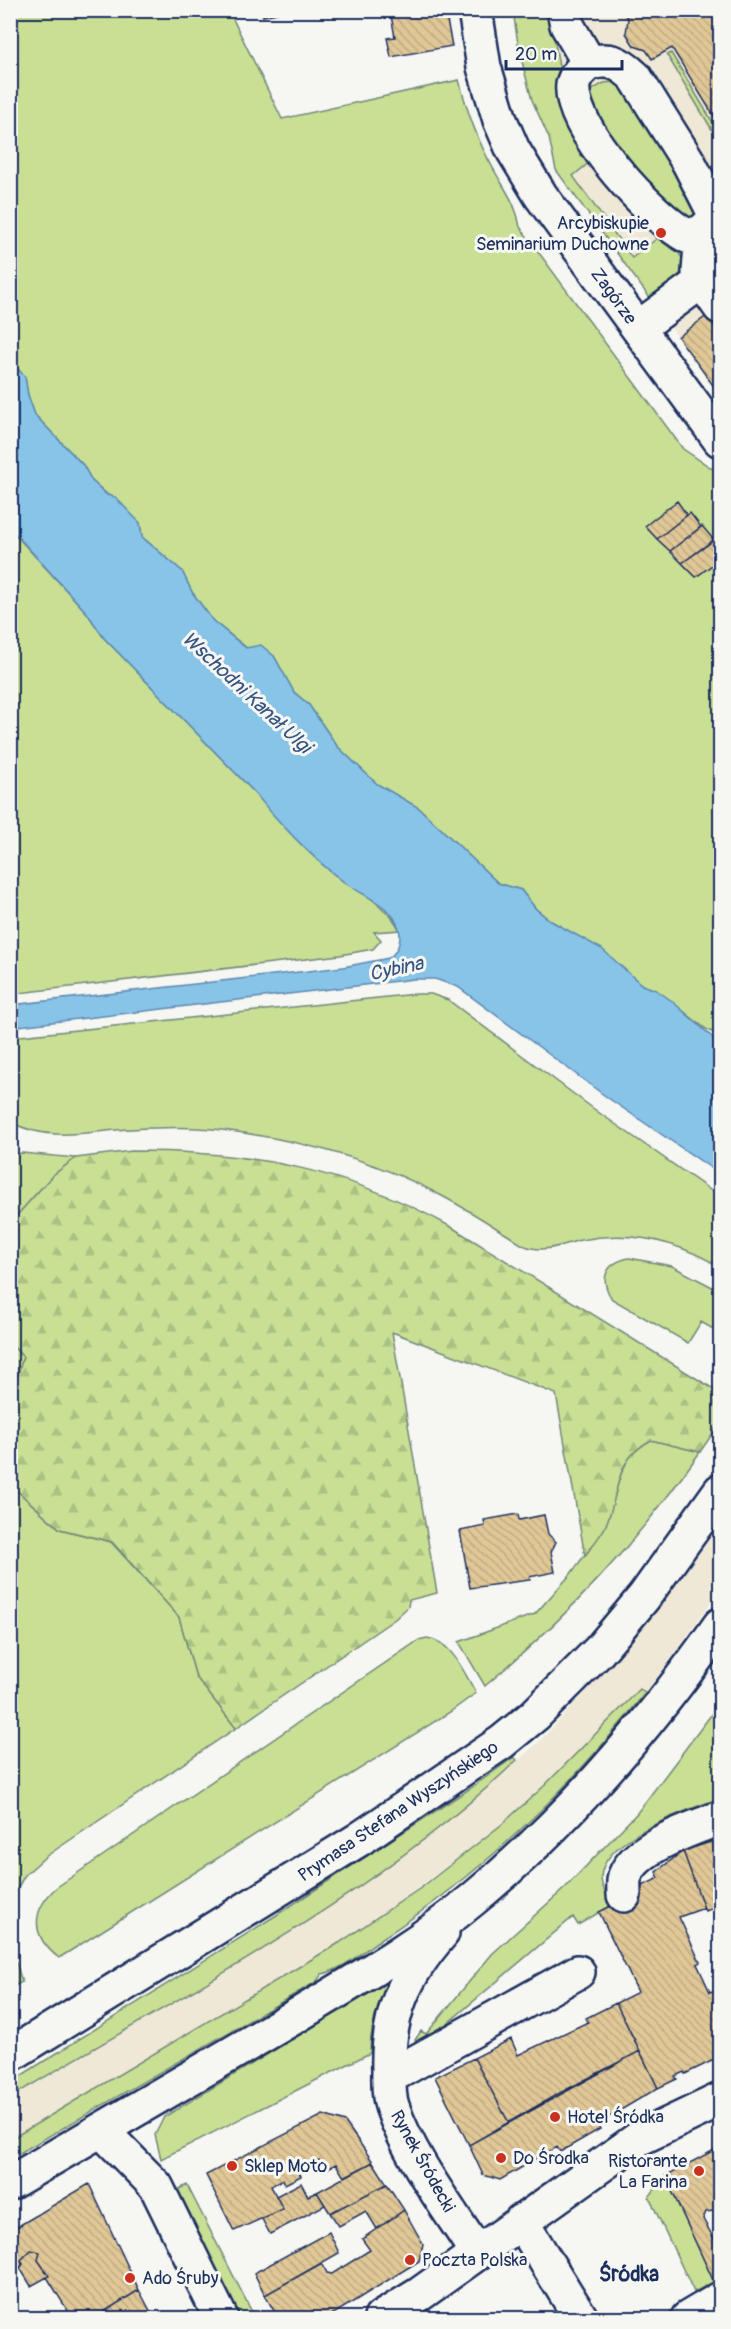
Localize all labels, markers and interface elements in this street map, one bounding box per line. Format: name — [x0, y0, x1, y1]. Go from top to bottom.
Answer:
scale bar — [506, 33, 622, 71]
text: 20 m — [515, 43, 557, 66]
place label: Arcybiskupie Seminarium Duchowne — [476, 212, 649, 256]
marker: Arcybiskupie Seminarium Duchowne — [654, 226, 668, 240]
street label: Zagórze — [585, 264, 642, 329]
water label: Wschodni Kanał Ulgi — [177, 626, 319, 761]
water label: Cybina — [367, 950, 427, 986]
street label: Prymasa Stefana Wyszyńskiego — [294, 1736, 503, 1887]
street label: Rynek Śródecki — [385, 2106, 460, 2216]
place label: Hotel Śródka — [567, 2106, 664, 2129]
marker: Hotel Śródka — [548, 2110, 562, 2124]
place label: Do Środka — [513, 2147, 589, 2170]
place label: Ristorante La Farina — [608, 2150, 687, 2194]
marker: Do Środka — [494, 2151, 508, 2165]
place label: Sklep Moto — [244, 2155, 327, 2178]
marker: Sklep Moto — [225, 2159, 239, 2173]
marker: Ristorante La Farina — [692, 2164, 706, 2178]
place label: Poczta Polska — [422, 2249, 527, 2272]
marker: Poczta Polska — [403, 2253, 417, 2267]
district label: Śródka — [599, 2260, 659, 2288]
place label: Ado Śruby — [142, 2267, 219, 2290]
marker: Ado Śruby — [123, 2271, 137, 2285]

